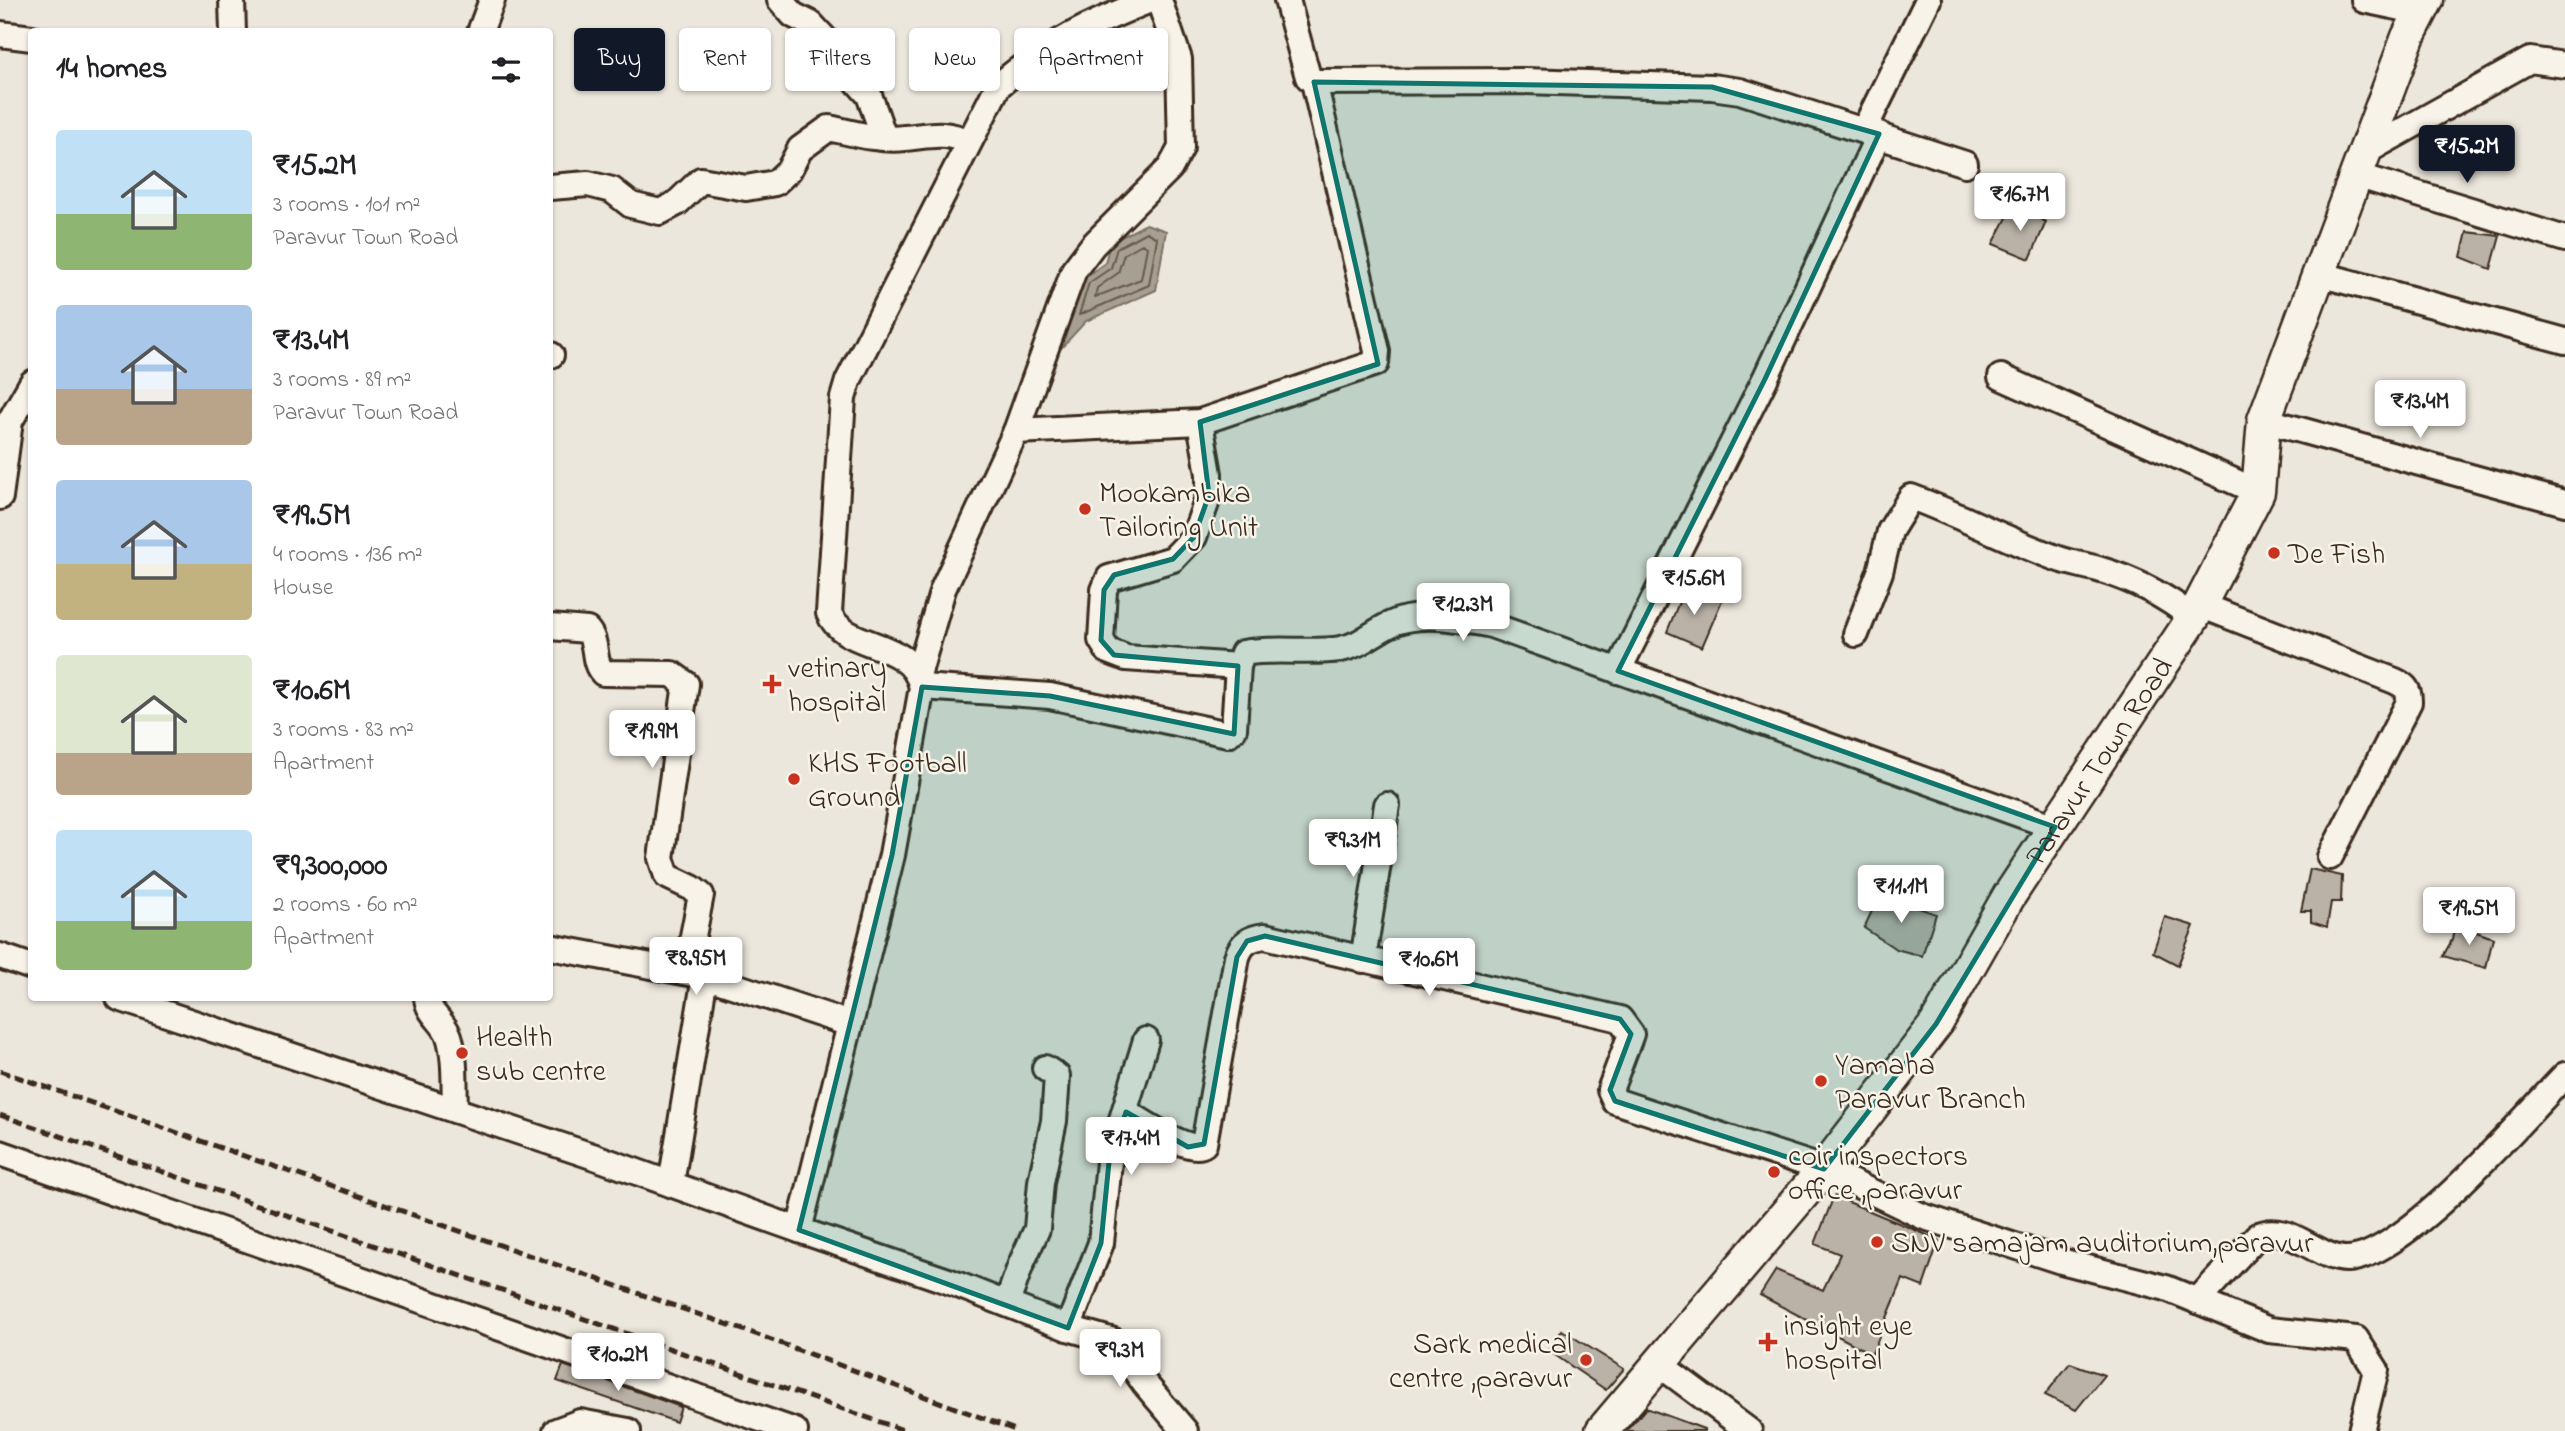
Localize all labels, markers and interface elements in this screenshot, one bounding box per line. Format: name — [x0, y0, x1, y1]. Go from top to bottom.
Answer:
chip: Buy — [574, 28, 665, 91]
chip: Rent — [679, 28, 771, 91]
chip: Filters — [785, 28, 895, 91]
chip: New — [909, 28, 1000, 91]
chip: Apartment — [1014, 28, 1168, 91]
text: 14 homes — [56, 48, 167, 92]
icon: filters — [487, 51, 525, 89]
pin: ₹15.2M — [2410, 125, 2524, 185]
text: ₹15.2M — [2435, 131, 2499, 164]
text: ₹15.2M — [273, 145, 357, 189]
icon: home — [112, 158, 196, 242]
pin: ₹16.7M — [1963, 174, 2077, 233]
text: ₹16.7M — [1990, 179, 2050, 212]
text: 3 rooms · 101 m² — [273, 189, 420, 222]
text: Paravur Town Road — [273, 222, 458, 255]
text: ₹13.4M — [273, 320, 350, 364]
icon: home — [112, 333, 196, 417]
text: 3 rooms · 89 m² — [273, 364, 411, 397]
pin: ₹13.4M — [2363, 380, 2477, 440]
text: ₹13.4M — [2391, 386, 2449, 419]
text: Paravur Town Road — [273, 397, 458, 430]
place label: Mookambika Tailoring Unit — [1099, 473, 1258, 551]
text: ₹19.5M — [273, 495, 351, 539]
marker: Mookambika Tailoring Unit — [1077, 501, 1093, 517]
icon: home — [112, 508, 196, 592]
place label: De Fish — [2287, 534, 2385, 578]
text: 4 rooms · 136 m² — [273, 539, 423, 572]
marker: De Fish — [2266, 545, 2282, 561]
pin: ₹15.6M — [1637, 558, 1751, 617]
text: ₹15.6M — [1662, 563, 1726, 596]
text: House — [273, 572, 333, 605]
pin: ₹12.3M — [1406, 584, 1520, 643]
text: ₹12.3M — [1433, 589, 1493, 622]
place label: vetinary hospital — [788, 648, 886, 726]
street label: Paravur Town Road — [2016, 650, 2186, 875]
text: ₹10.6M — [273, 670, 351, 714]
marker: vetinary hospital — [762, 674, 782, 694]
icon: home — [112, 683, 196, 767]
pin: ₹19.9M — [595, 710, 709, 770]
text: 3 rooms · 83 m² — [273, 714, 414, 747]
text: ₹19.9M — [625, 716, 679, 749]
place label: KHS Football Ground — [808, 743, 967, 821]
text: Apartment — [273, 747, 374, 780]
marker: KHS Football Ground — [786, 771, 802, 787]
pin: ₹9.31M — [1296, 820, 1410, 879]
text: ₹9.31M — [1325, 825, 1381, 858]
text: ₹9,300,000 — [273, 845, 388, 889]
icon: home — [112, 858, 196, 942]
pin: ₹11.1M — [1844, 866, 1958, 925]
text: ₹11.1M — [1874, 871, 1928, 904]
pin: ₹19.5M — [2412, 888, 2526, 947]
text: 2 rooms · 60 m² — [273, 889, 418, 922]
text: ₹19.5M — [2439, 893, 2499, 926]
text: Apartment — [273, 922, 374, 955]
pin: ₹8.95M — [639, 937, 753, 997]
pin: ₹10.6M — [1372, 939, 1486, 998]
text: ₹8.95M — [665, 943, 727, 976]
text: ₹10.6M — [1399, 944, 1459, 977]
place label: Health sub centre — [476, 1017, 607, 1095]
marker: Health sub centre — [454, 1045, 470, 1061]
place label: Yamaha Paravur Branch — [1835, 1045, 2026, 1123]
marker: Yamaha Paravur Branch — [1813, 1073, 1829, 1089]
pin: ₹17.4M — [1074, 1118, 1188, 1177]
text: ₹17.4M — [1102, 1123, 1160, 1156]
place label: coir inspectors office ,paravur — [1788, 1136, 1968, 1214]
marker: coir inspectors office ,paravur — [1766, 1164, 1782, 1180]
place label: SNV samajam auditorium,paravur — [1891, 1223, 2314, 1267]
marker: SNV samajam auditorium,paravur — [1869, 1234, 1885, 1250]
place label: insight eye hospital — [1784, 1306, 1913, 1384]
place label: Sark medical centre ,paravur — [1389, 1324, 1573, 1402]
pin: ₹9.3M — [1071, 1330, 1169, 1389]
marker: insight eye hospital — [1758, 1332, 1778, 1352]
pin: ₹10.2M — [561, 1334, 675, 1393]
text: ₹9.3M — [1096, 1335, 1144, 1368]
text: ₹10.2M — [587, 1339, 649, 1372]
marker: Sark medical centre ,paravur — [1578, 1352, 1594, 1368]

